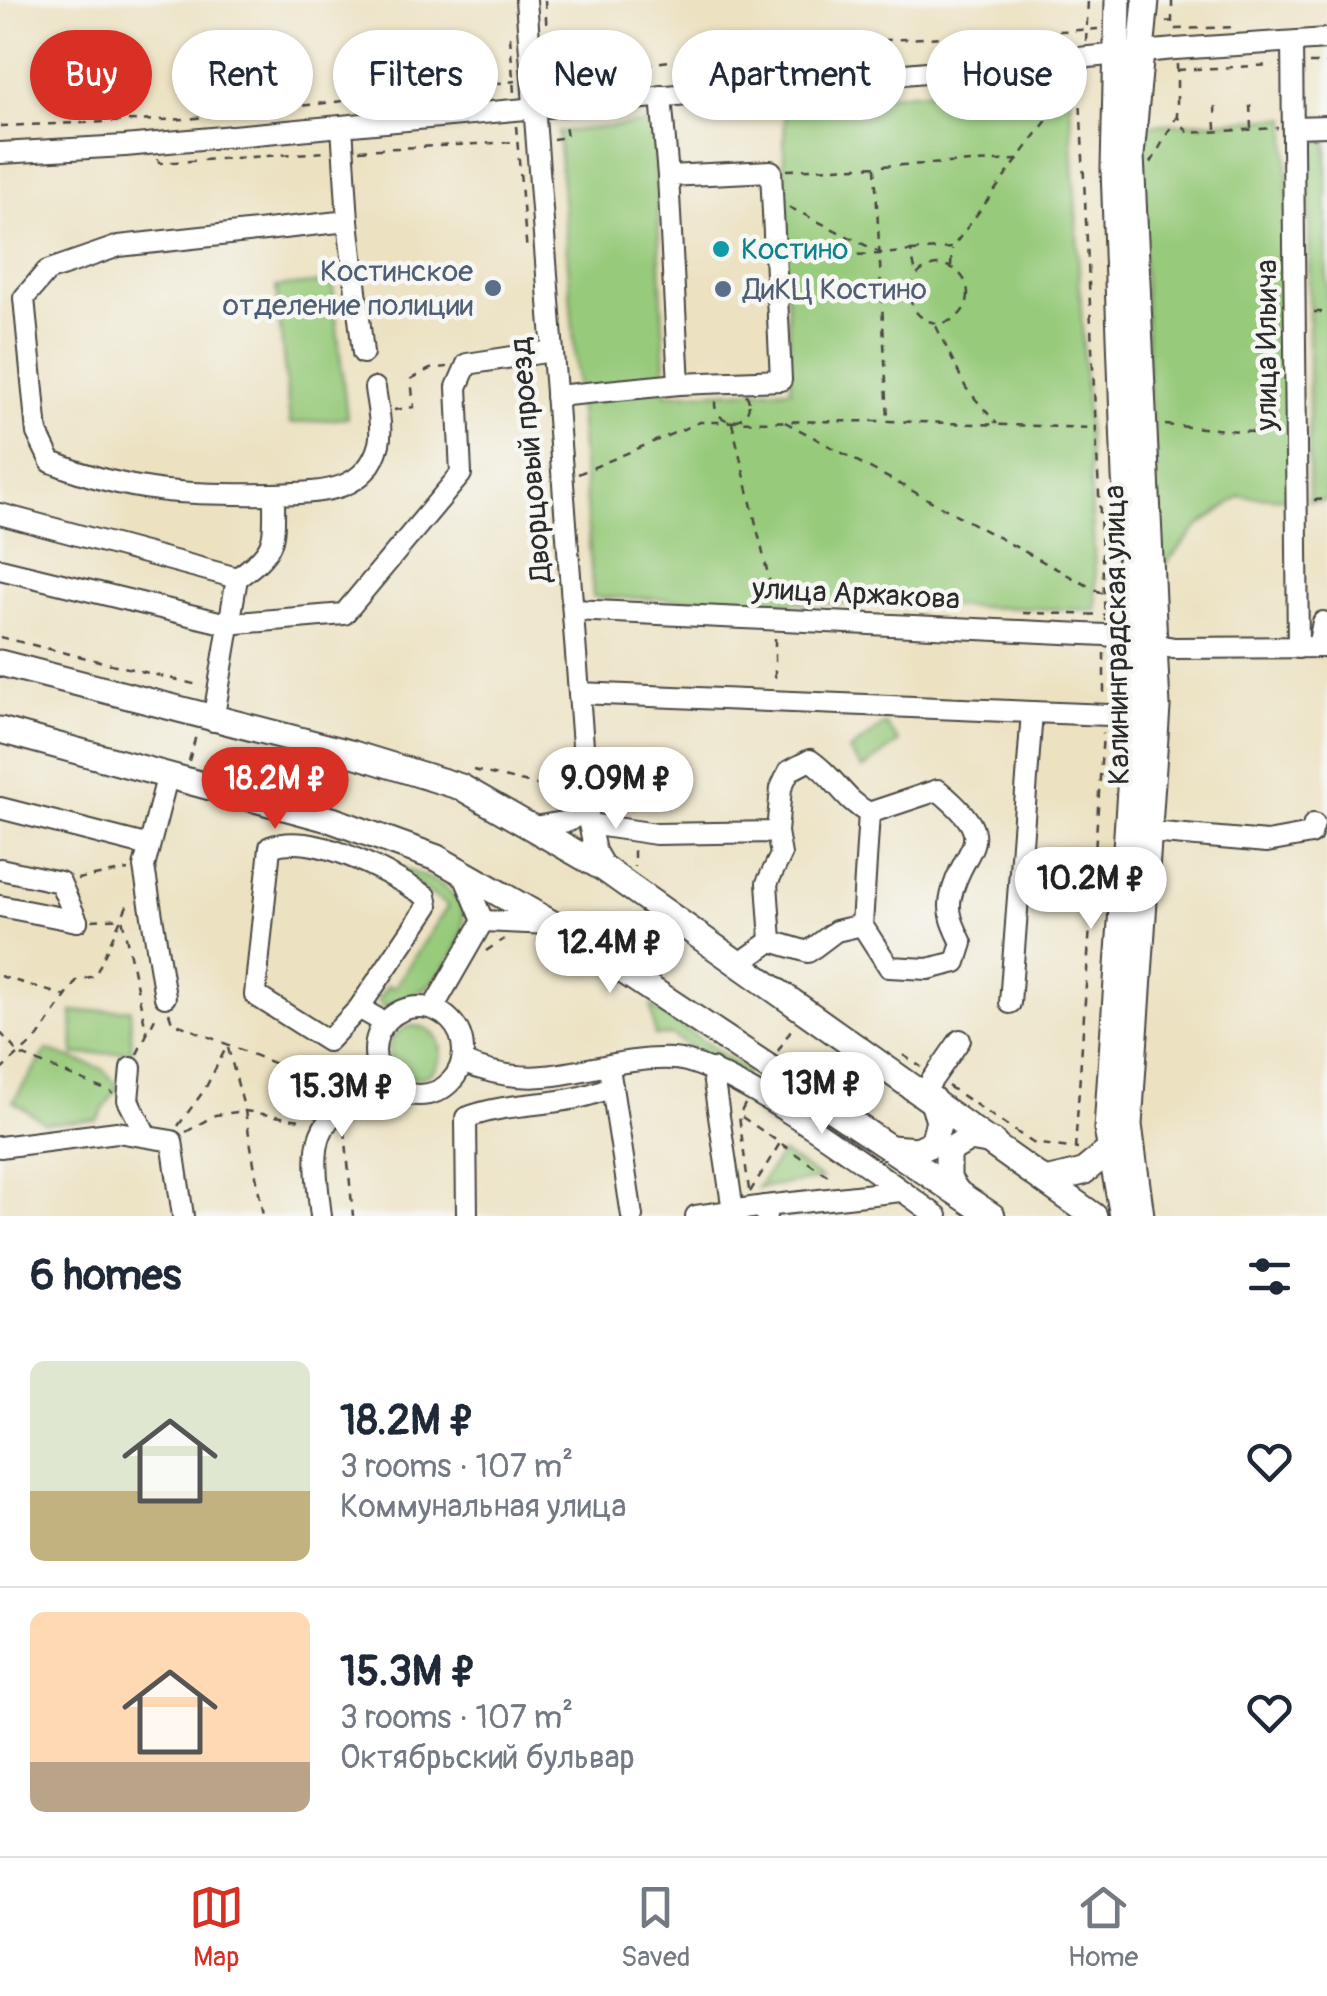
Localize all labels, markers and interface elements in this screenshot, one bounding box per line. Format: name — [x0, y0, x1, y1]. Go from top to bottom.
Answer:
chip: Buy — [30, 30, 152, 120]
chip: Rent — [172, 30, 313, 120]
chip: Filters — [333, 30, 498, 120]
chip: New — [518, 30, 652, 120]
chip: Apartment — [672, 30, 906, 120]
chip: House — [926, 30, 1087, 120]
place label: Костино — [741, 231, 848, 268]
marker: Костино — [710, 238, 732, 260]
place label: Костинское отделение полиции — [223, 253, 473, 324]
street label: улица Ильича — [1248, 259, 1285, 432]
place label: ДиКЦ Костино — [742, 271, 927, 308]
marker: Костинское отделение полиции — [482, 277, 504, 299]
marker: ДиКЦ Костино — [712, 278, 734, 300]
street label: Дворцовый проезд — [502, 336, 560, 585]
street label: Калининградская улица — [1096, 485, 1138, 785]
street label: улица Аржакова — [750, 570, 961, 618]
pin: 18.2M ₽ — [183, 747, 367, 832]
pin: 9.09M ₽ — [524, 747, 708, 832]
text: 18.2M ₽ — [224, 759, 326, 799]
text: 9.09M ₽ — [560, 759, 672, 799]
pin: 10.2M ₽ — [999, 847, 1183, 932]
text: 10.2M ₽ — [1037, 859, 1145, 899]
pin: 12.4M ₽ — [518, 911, 702, 996]
text: 12.4M ₽ — [557, 923, 663, 963]
pin: 13M ₽ — [752, 1052, 892, 1137]
pin: 15.3M ₽ — [250, 1055, 434, 1140]
text: 13M ₽ — [782, 1064, 862, 1104]
text: 15.3M ₽ — [290, 1067, 394, 1107]
icon: filters — [1242, 1249, 1297, 1304]
text: 6 homes — [30, 1250, 181, 1302]
text: 18.2M ₽ — [340, 1395, 475, 1447]
icon: home — [110, 1401, 230, 1521]
icon: heart — [1242, 1434, 1297, 1489]
text: 3 rooms · 107 m² — [340, 1447, 573, 1487]
text: Коммунальная улица — [340, 1487, 626, 1527]
text: 15.3M ₽ — [340, 1646, 476, 1698]
icon: home — [110, 1652, 230, 1772]
icon: heart — [1242, 1685, 1297, 1740]
text: 3 rooms · 107 m² — [340, 1698, 573, 1738]
text: Октябрьский бульвар — [340, 1738, 635, 1778]
tab: Map — [189, 1880, 244, 1975]
tab: Saved — [621, 1880, 690, 1975]
tab: Home — [1068, 1880, 1138, 1975]

